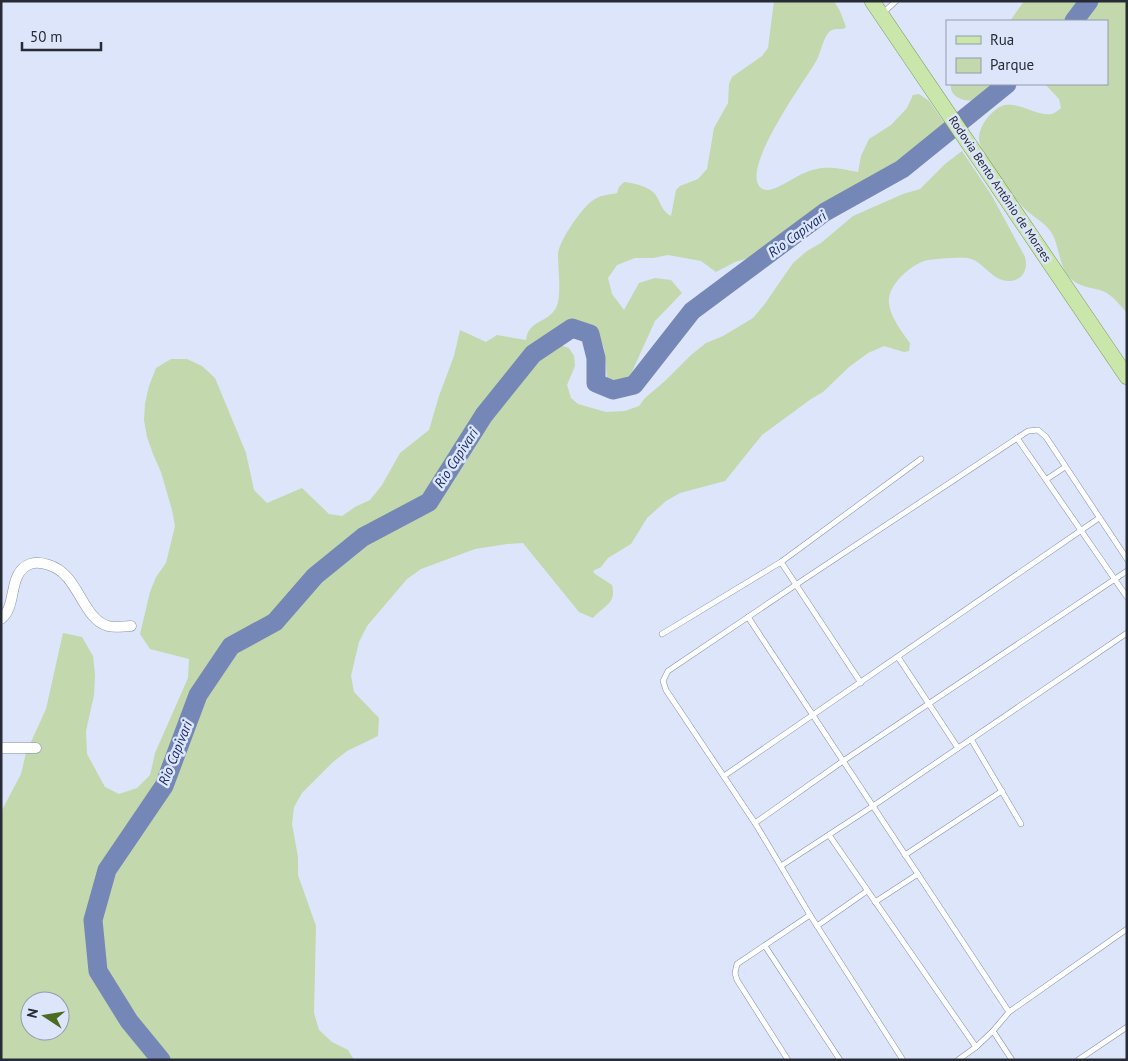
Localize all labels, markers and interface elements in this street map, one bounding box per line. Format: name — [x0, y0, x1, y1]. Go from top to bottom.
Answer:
scale bar — [22, 20, 101, 52]
legend — [946, 20, 1108, 85]
text: 50 m — [30, 27, 63, 46]
text: Rua — [990, 30, 1014, 49]
text: Parque — [990, 55, 1034, 74]
street label: Rodovia Bento Antônio de Moraes — [946, 113, 1055, 265]
water label: Rio Capivari — [764, 207, 830, 261]
water label: Rio Capivari — [430, 424, 482, 491]
water label: Rio Capivari — [154, 718, 196, 788]
north arrow — [20, 991, 70, 1041]
text: N — [23, 1007, 42, 1020]

